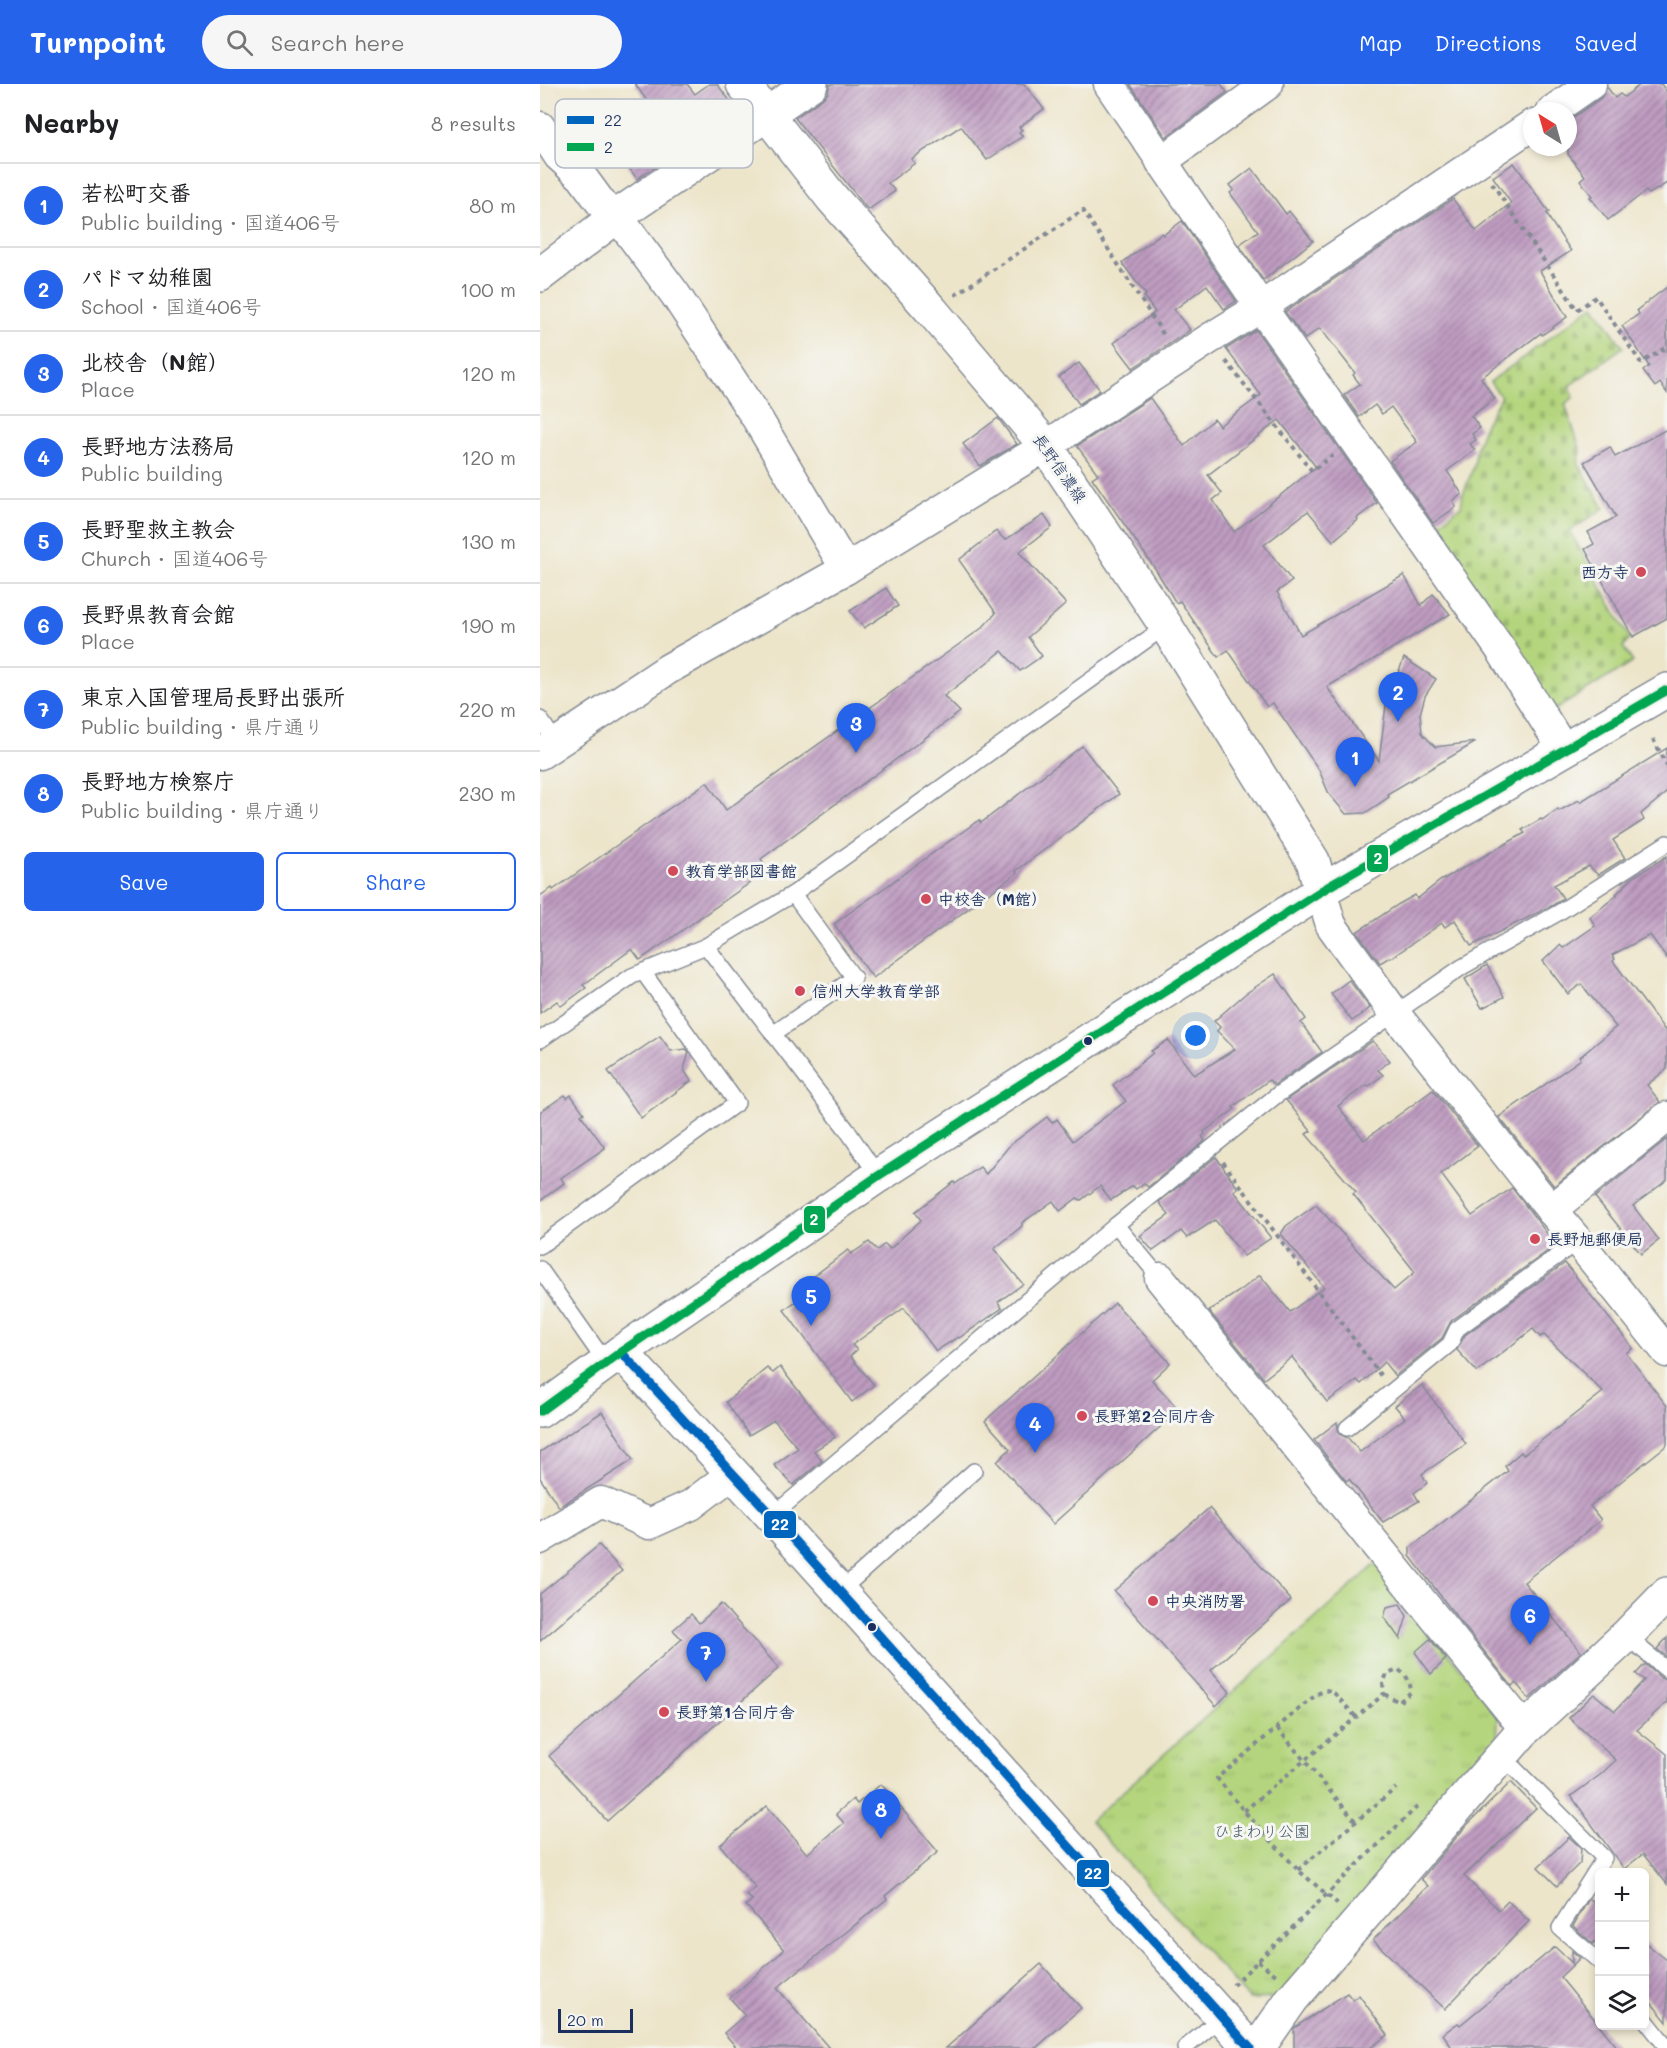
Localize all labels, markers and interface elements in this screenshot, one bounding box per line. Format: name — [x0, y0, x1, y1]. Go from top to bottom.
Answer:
search box — [202, 15, 622, 69]
text: Turnpoint — [30, 24, 166, 60]
icon: search — [223, 26, 256, 59]
text: Search here — [271, 28, 405, 57]
text: Map — [1359, 29, 1402, 56]
text: Directions — [1435, 29, 1542, 56]
text: Saved — [1575, 29, 1637, 56]
legend — [555, 99, 753, 168]
north arrow — [1523, 102, 1577, 156]
text: Nearby — [24, 106, 119, 140]
text: 22 — [604, 109, 622, 130]
text: 8 results — [431, 110, 516, 136]
text: 2 — [604, 136, 613, 157]
text: 若松町交番 — [81, 178, 191, 207]
text: 1 — [39, 192, 48, 218]
text: 80 m — [469, 192, 516, 218]
text: Public building · 国道406号 — [81, 209, 340, 235]
text: パドマ幼稚園 — [81, 262, 213, 291]
text: 2 — [38, 276, 49, 302]
text: 100 m — [460, 276, 516, 302]
text: School · 国道406号 — [81, 293, 262, 319]
text: 北校舎（N館） — [81, 347, 230, 376]
text: 3 — [38, 360, 50, 386]
text: 120 m — [461, 360, 516, 386]
text: Place — [81, 376, 135, 402]
street label: 長野信濃線 — [1029, 429, 1092, 507]
text: 長野地方法務局 — [81, 431, 235, 460]
text: 4 — [37, 444, 50, 470]
text: 120 m — [461, 444, 516, 470]
text: Public building — [81, 460, 223, 486]
text: 長野聖救主教会 — [81, 514, 235, 543]
text: 5 — [38, 528, 49, 554]
text: 130 m — [461, 528, 516, 554]
text: Church · 国道406号 — [81, 545, 268, 571]
place label: 西方寺 — [1581, 561, 1629, 582]
marker: 西方寺 — [1634, 565, 1648, 579]
text: 長野県教育会館 — [81, 599, 235, 628]
text: 6 — [37, 612, 50, 638]
text: 190 m — [461, 612, 516, 638]
text: Place — [81, 628, 135, 654]
pin: 2 — [1378, 672, 1418, 722]
text: 東京入国管理局長野出張所 — [81, 682, 345, 711]
text: 7 — [38, 696, 49, 722]
text: 220 m — [459, 696, 516, 722]
pin: 3 — [836, 704, 876, 753]
text: Public building · 県庁通り — [81, 713, 324, 739]
pin: 1 — [1336, 738, 1374, 787]
text: 長野地方検察庁 — [81, 766, 235, 795]
text: 8 — [37, 780, 50, 806]
text: 230 m — [458, 780, 516, 806]
text: Public building · 県庁通り — [81, 797, 324, 823]
line badge: 2 — [1366, 844, 1389, 873]
text: 2 — [1374, 847, 1383, 868]
button: Save — [24, 852, 264, 911]
button: Share — [276, 852, 516, 911]
place label: 教育学部図書館 — [685, 860, 797, 881]
marker: 教育学部図書館 — [666, 864, 680, 878]
place label: 中校舎（M館） — [938, 888, 1047, 909]
marker: 中校舎（M館） — [919, 892, 933, 906]
place label: 信州大学教育学部 — [812, 980, 940, 1001]
marker: 信州大学教育学部 — [793, 984, 807, 998]
your location — [1181, 1021, 1210, 1050]
unlabelled marker — [1082, 1035, 1094, 1047]
line badge: 2 — [803, 1205, 826, 1234]
text: 2 — [810, 1208, 819, 1229]
place label: 長野旭郵便局 — [1547, 1228, 1643, 1249]
marker: 長野旭郵便局 — [1528, 1232, 1542, 1246]
pin: 5 — [792, 1276, 830, 1326]
pin: 4 — [1016, 1404, 1054, 1453]
place label: 長野第2合同庁舎 — [1094, 1405, 1215, 1426]
marker: 長野第2合同庁舎 — [1075, 1409, 1089, 1423]
line badge: 22 — [763, 1510, 797, 1539]
text: 22 — [771, 1513, 789, 1534]
place label: 中央消防署 — [1165, 1590, 1245, 1611]
marker: 中央消防署 — [1146, 1594, 1160, 1608]
pin: 6 — [1510, 1596, 1550, 1645]
unlabelled marker — [866, 1621, 878, 1633]
pin: 7 — [686, 1632, 726, 1682]
place label: 長野第1合同庁舎 — [676, 1701, 795, 1722]
marker: 長野第1合同庁舎 — [657, 1705, 671, 1719]
pin: 8 — [862, 1790, 900, 1839]
park label: ひまわり公園 — [1214, 1820, 1310, 1841]
line badge: 22 — [1076, 1859, 1110, 1888]
text: 22 — [1084, 1862, 1102, 1883]
map controls — [1595, 1868, 1649, 2030]
button: + — [1595, 1868, 1649, 1922]
button: − — [1595, 1922, 1649, 1976]
button: layers — [1595, 1976, 1649, 2030]
scale bar — [558, 2006, 633, 2034]
text: 20 m — [567, 2009, 604, 2030]

